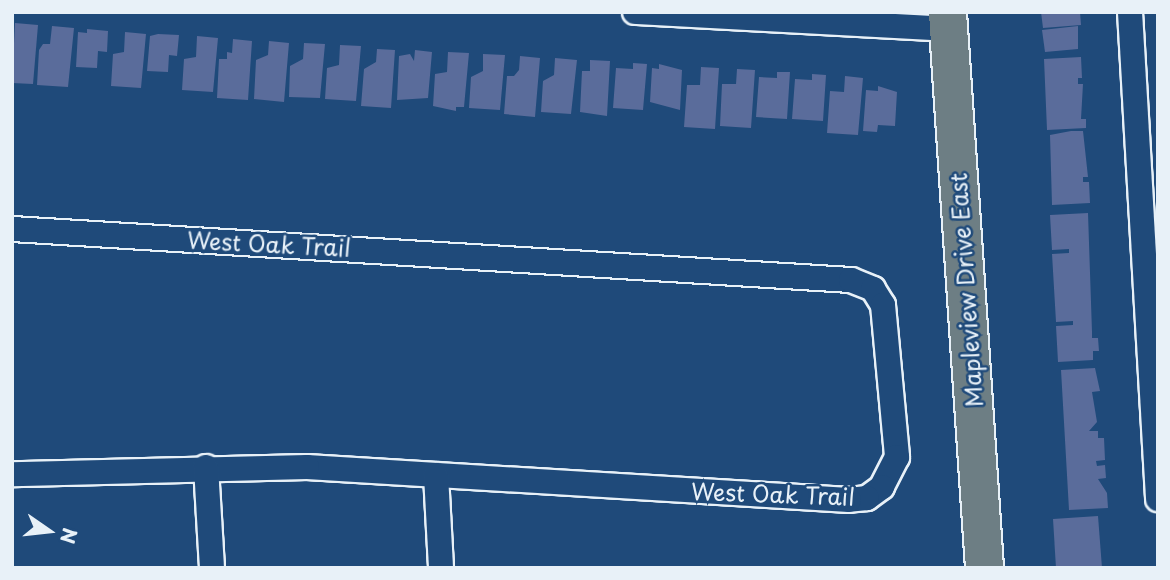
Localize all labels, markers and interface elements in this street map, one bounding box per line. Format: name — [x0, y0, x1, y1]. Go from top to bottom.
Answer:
street label: Mapleview Drive East — [944, 171, 988, 409]
street label: West Oak Trail — [185, 226, 353, 262]
street label: West Oak Trail — [689, 477, 857, 511]
north arrow — [14, 496, 84, 566]
text: N — [54, 525, 85, 547]

